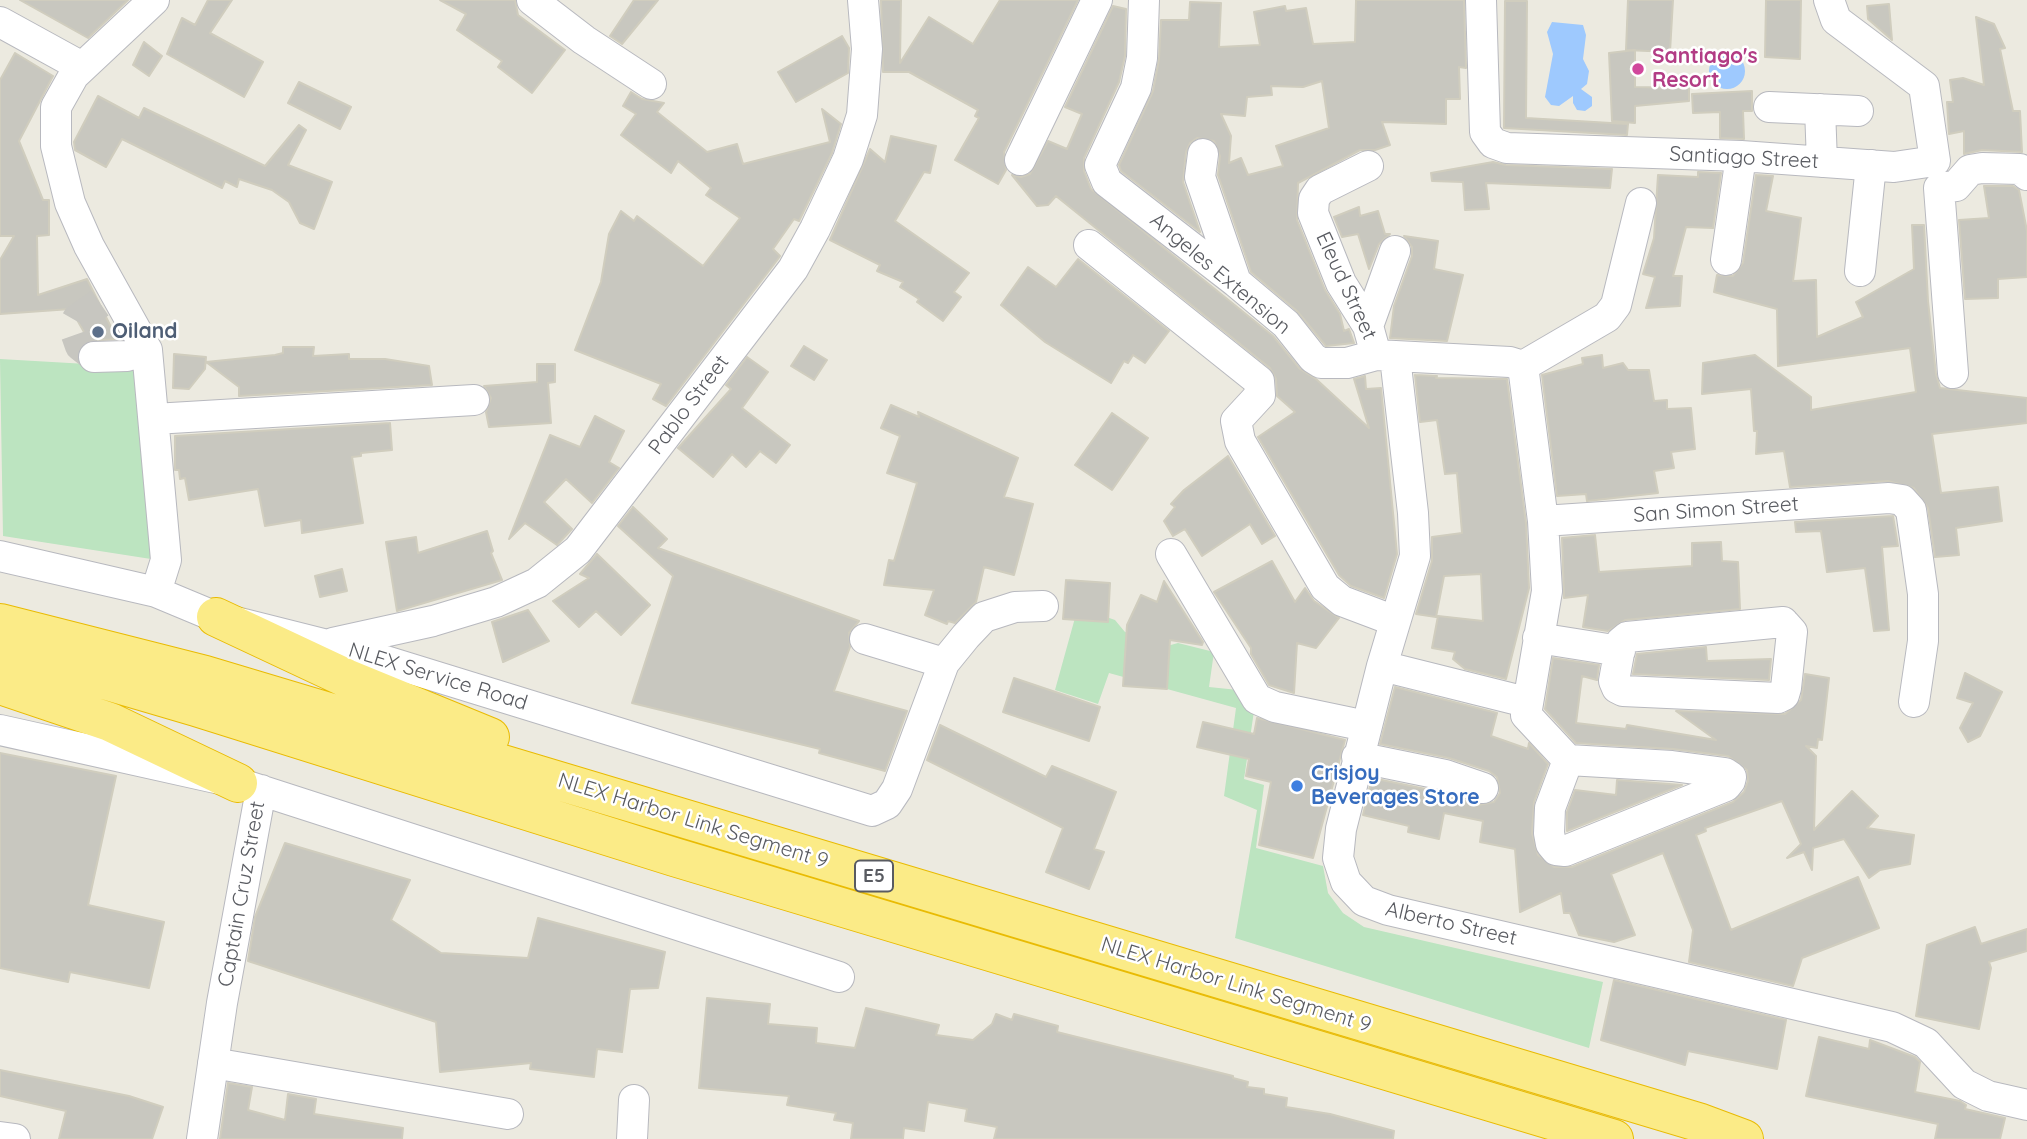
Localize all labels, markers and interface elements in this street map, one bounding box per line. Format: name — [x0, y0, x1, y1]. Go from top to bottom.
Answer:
place label: Santiago's Resort — [1652, 44, 1758, 94]
marker: Santiago's Resort — [1630, 61, 1646, 77]
street label: Santiago Street — [1669, 142, 1819, 174]
street label: Angeles Extension — [1145, 208, 1295, 340]
street label: Eleud Street — [1310, 228, 1382, 344]
place label: Oiland — [112, 319, 177, 345]
marker: Oiland — [90, 324, 106, 340]
street label: Pablo Street — [643, 350, 735, 460]
street label: San Simon Street — [1632, 492, 1800, 528]
street label: NLEX Service Road — [345, 638, 531, 716]
place label: Crisjoy Beverages Store — [1311, 761, 1480, 811]
street label: NLEX Harbor Link Segment 9 — [555, 768, 831, 874]
marker: Crisjoy Beverages Store — [1289, 778, 1305, 794]
street label: Captain Cruz Street — [213, 799, 271, 989]
road number: E5 — [855, 860, 893, 891]
street label: Alberto Street — [1383, 897, 1519, 951]
street label: NLEX Harbor Link Segment 9 — [1098, 932, 1374, 1038]

